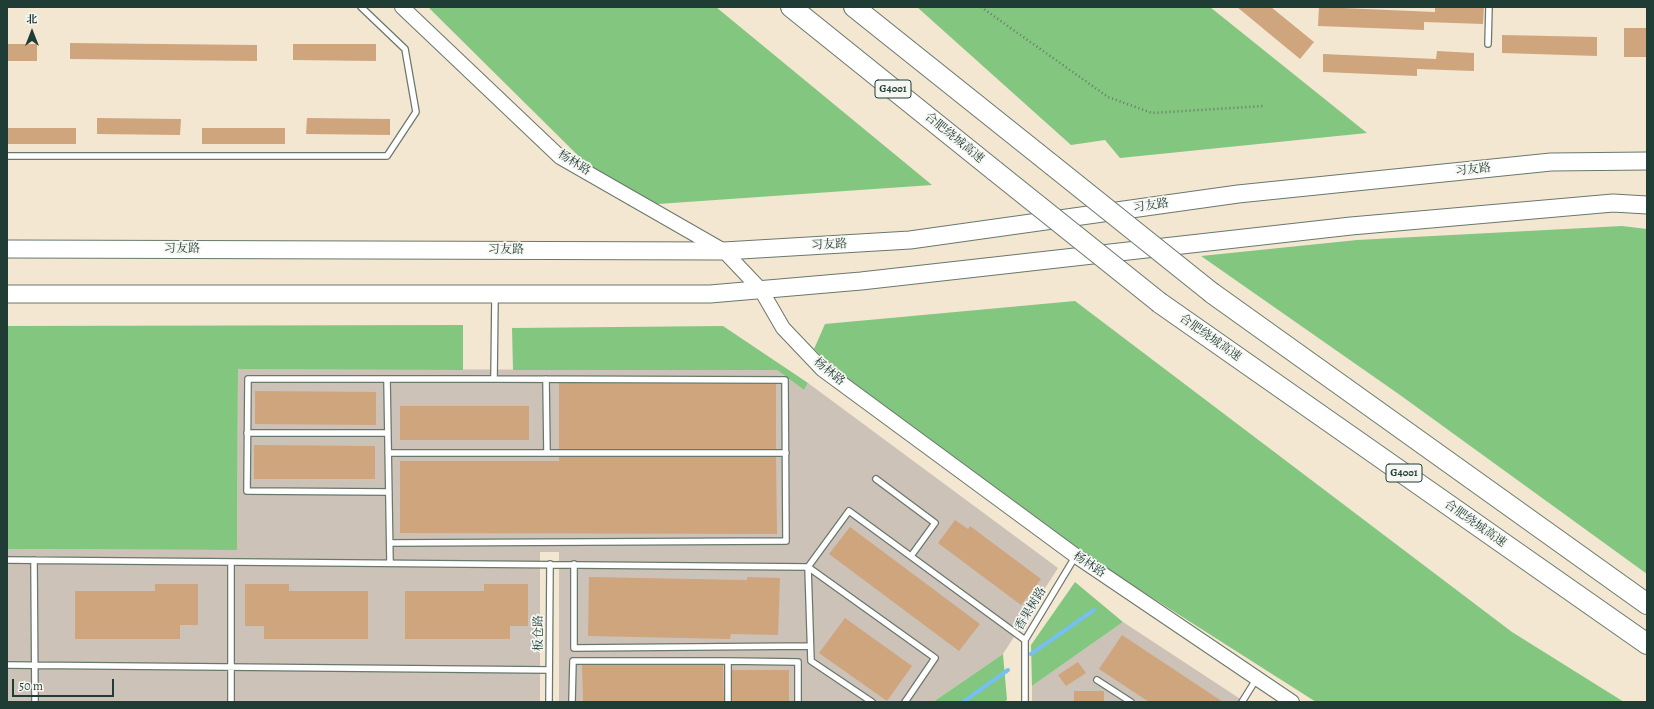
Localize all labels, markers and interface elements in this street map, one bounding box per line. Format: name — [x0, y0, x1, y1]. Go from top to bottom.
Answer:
north arrow — [12, 12, 52, 52]
text: 北 — [27, 12, 38, 27]
road number: G4001 — [875, 80, 911, 98]
street label: 合肥绕城高速 — [921, 110, 987, 166]
street label: 杨林路 — [555, 147, 593, 179]
street label: 习友路 — [1454, 161, 1492, 179]
street label: 习友路 — [1132, 196, 1170, 216]
street label: 习友路 — [811, 237, 847, 253]
street label: 习友路 — [164, 242, 200, 256]
street label: 习友路 — [488, 243, 524, 257]
street label: 合肥绕城高速 — [1176, 311, 1244, 365]
street label: 杨林路 — [811, 355, 847, 389]
road number: G4001 — [1386, 464, 1422, 482]
street label: 合肥绕城高速 — [1441, 497, 1509, 551]
street label: 杨林路 — [1070, 549, 1108, 581]
street label: 香果树路 — [1012, 585, 1050, 633]
street label: 板仓路 — [532, 615, 546, 651]
scale bar — [14, 671, 116, 697]
text: 50 m — [19, 678, 43, 694]

